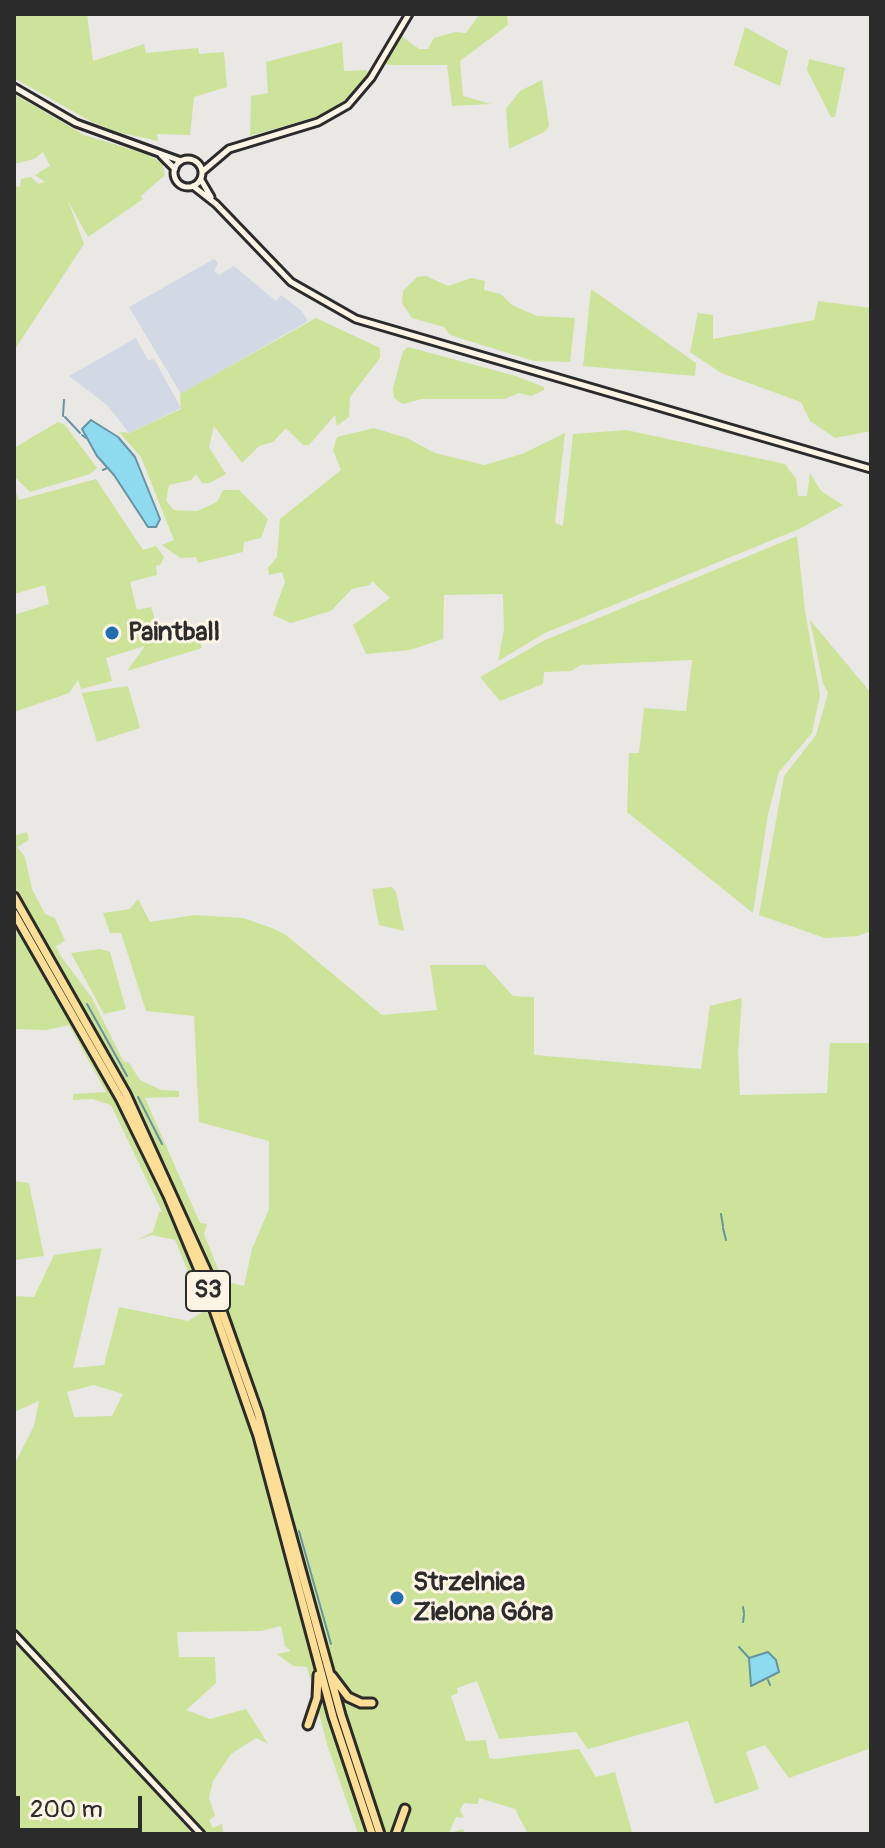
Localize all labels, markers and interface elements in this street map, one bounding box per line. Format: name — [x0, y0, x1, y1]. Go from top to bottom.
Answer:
place label: Paintball — [128, 617, 220, 649]
marker: Paintball — [103, 624, 121, 642]
road number: S3 — [186, 1271, 230, 1311]
place label: Strzelnica Zielona Góra — [413, 1567, 553, 1628]
marker: Strzelnica Zielona Góra — [388, 1589, 406, 1607]
scale bar — [20, 1780, 146, 1830]
text: 200 m — [30, 1795, 103, 1824]

